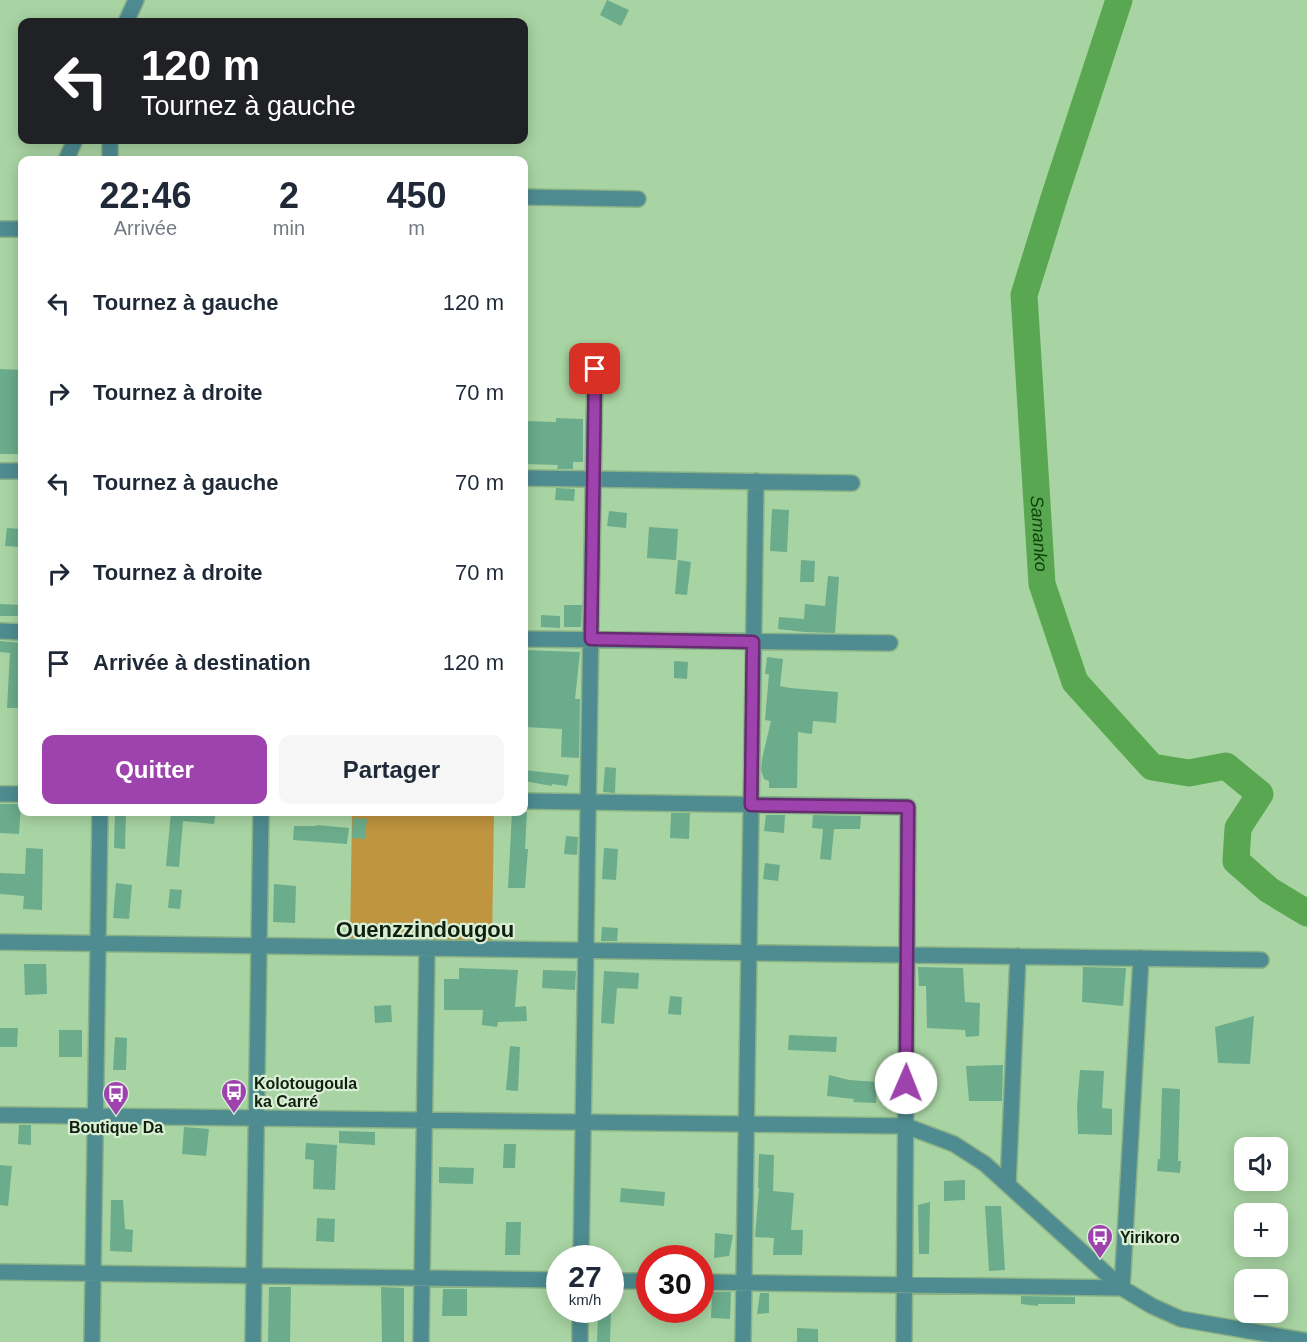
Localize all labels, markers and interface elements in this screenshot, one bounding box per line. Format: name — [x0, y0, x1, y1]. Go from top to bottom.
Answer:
icon: left — [42, 42, 120, 120]
text: 120 m — [141, 42, 260, 89]
text: Tournez à gauche — [141, 91, 356, 121]
text: 22:46 — [99, 175, 191, 216]
text: 2 — [279, 175, 299, 216]
text: 450 — [386, 175, 447, 216]
text: Arrivée — [114, 217, 177, 239]
text: min — [273, 217, 305, 239]
text: m — [408, 217, 425, 239]
icon: left — [42, 287, 75, 320]
text: Tournez à gauche — [93, 290, 278, 315]
text: 120 m — [443, 290, 504, 315]
pin — [569, 343, 620, 394]
icon: arrive — [578, 352, 611, 385]
icon: right — [42, 377, 75, 410]
text: Tournez à droite — [93, 380, 263, 405]
text: 70 m — [455, 380, 504, 405]
icon: left — [42, 467, 75, 500]
text: Tournez à gauche — [93, 470, 278, 495]
text: 70 m — [455, 470, 504, 495]
water label: Samanko — [1027, 495, 1051, 572]
icon: right — [42, 557, 75, 590]
text: Tournez à droite — [93, 560, 263, 585]
text: 70 m — [455, 560, 504, 585]
icon: arrive — [42, 647, 75, 680]
text: Arrivée à destination — [93, 650, 311, 675]
text: 120 m — [443, 650, 504, 675]
button: Quitter — [42, 735, 267, 804]
button: Partager — [279, 735, 504, 804]
district label: Ouenzzindougou — [336, 917, 514, 942]
position arrow — [874, 1051, 938, 1115]
place label: Kolotougoula ka Carré — [254, 1075, 357, 1110]
bus stop icon: Kolotougoula ka Carré — [219, 1077, 249, 1115]
bus stop icon: Boutique Da — [101, 1079, 131, 1117]
place label: Boutique Da — [69, 1119, 163, 1136]
map controls — [1234, 1137, 1288, 1323]
button: sound — [1234, 1137, 1288, 1191]
button: + — [1234, 1203, 1288, 1257]
bus stop icon: Yirikoro — [1085, 1222, 1115, 1260]
place label: Yirikoro — [1120, 1229, 1180, 1246]
speed limit sign: 30 — [636, 1245, 714, 1323]
text: 27 — [568, 1260, 602, 1293]
button: − — [1234, 1269, 1288, 1323]
text: km/h — [569, 1291, 601, 1308]

